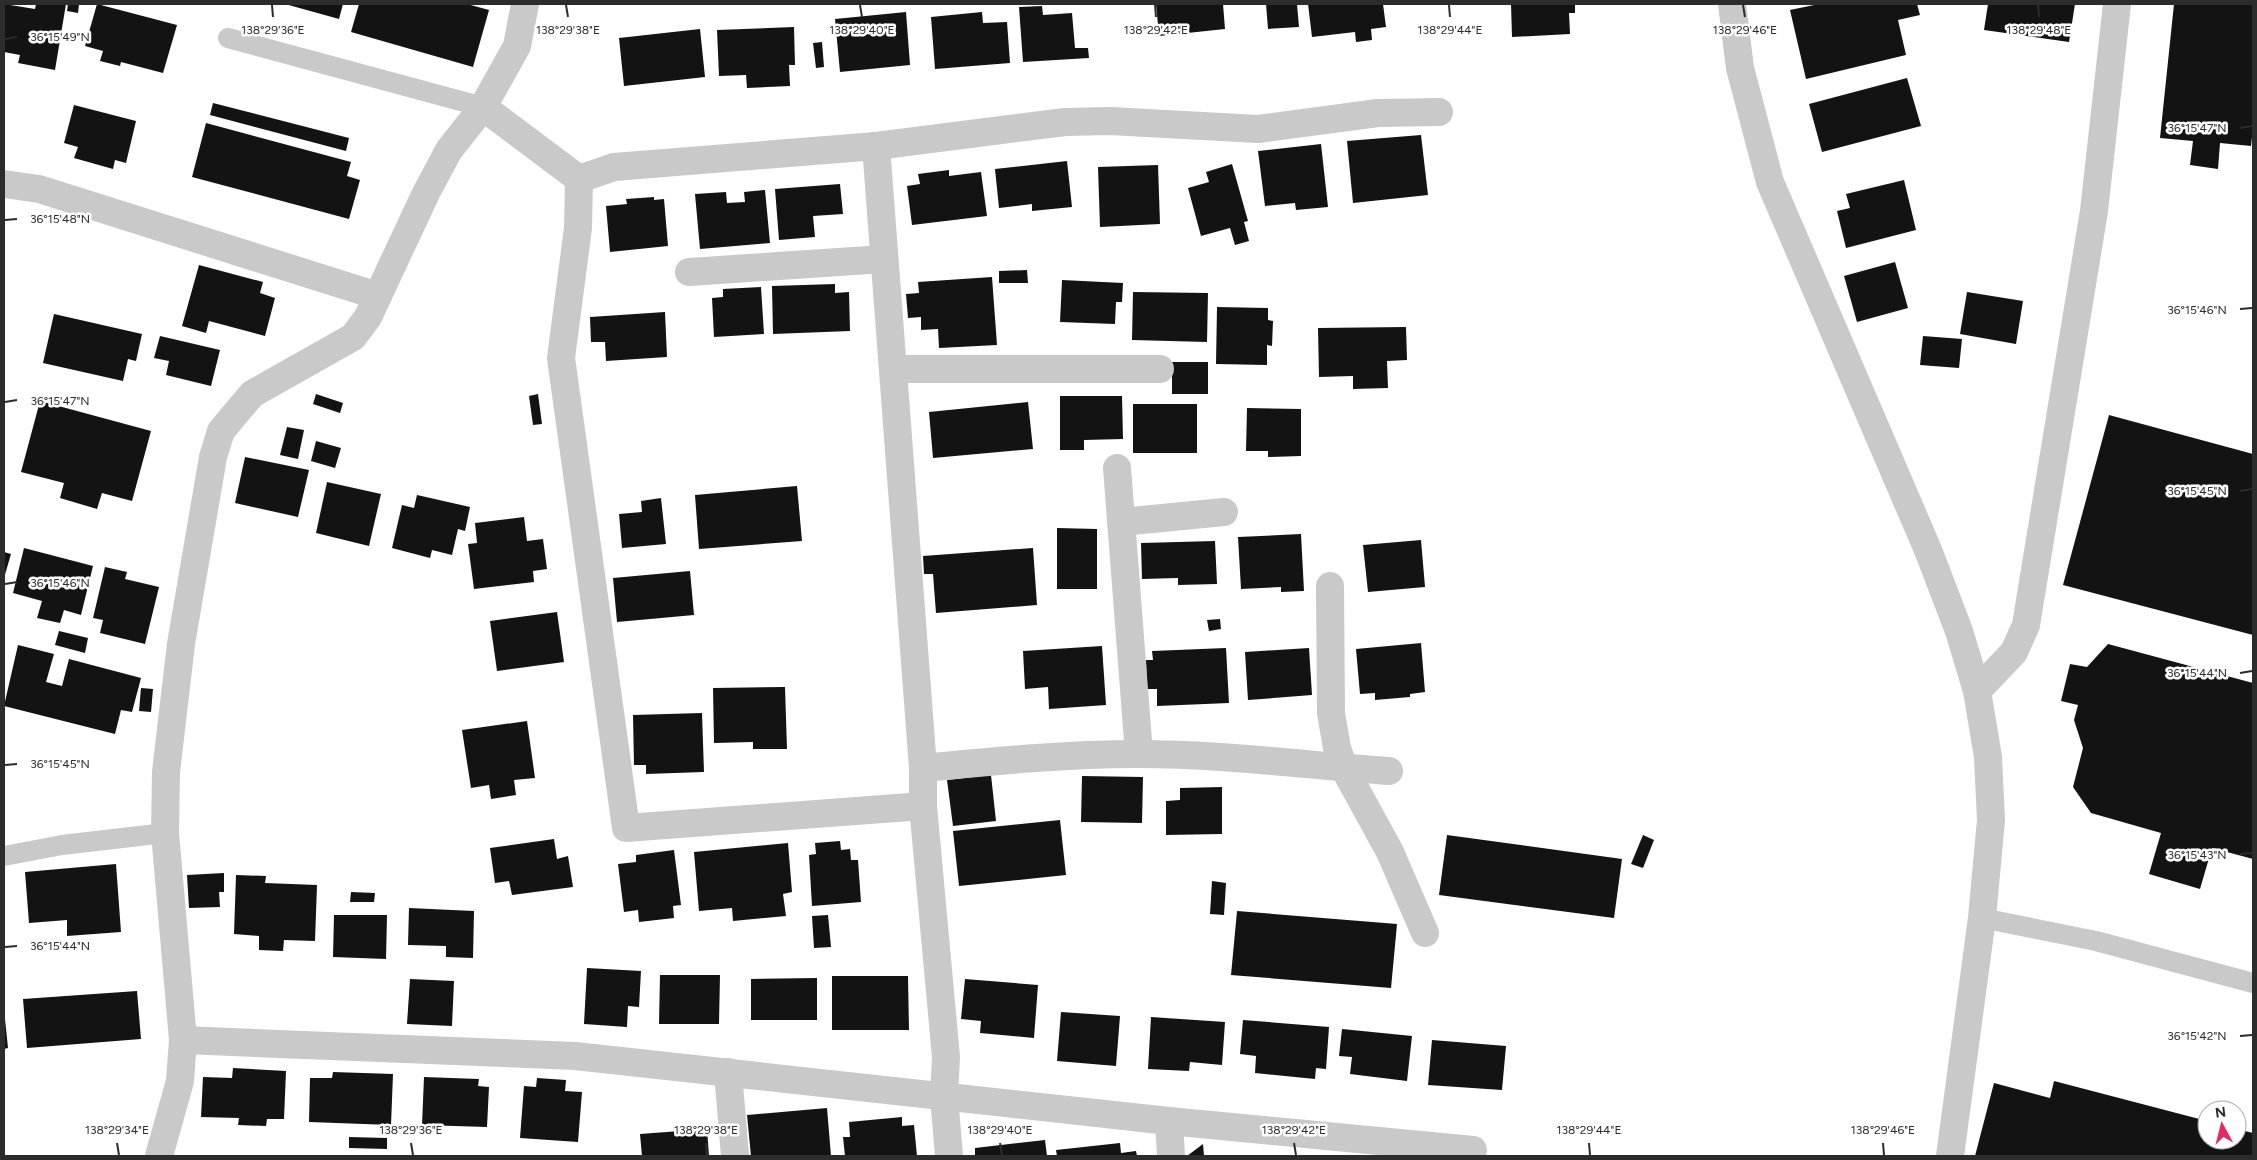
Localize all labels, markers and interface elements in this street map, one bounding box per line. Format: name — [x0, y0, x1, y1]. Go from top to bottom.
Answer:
text: 138°29'36"E — [241, 23, 305, 37]
text: 138°29'38"E — [536, 23, 600, 37]
text: 138°29'40"E — [829, 23, 895, 37]
text: 138°29'42"E — [1124, 23, 1188, 37]
text: 138°29'44"E — [1417, 23, 1483, 37]
text: 138°29'46"E — [1713, 23, 1777, 37]
text: 138°29'48"E — [2007, 23, 2071, 37]
text: 36°15'49"N — [30, 30, 90, 44]
text: 36°15'47"N — [2167, 121, 2227, 135]
text: 36°15'48"N — [30, 212, 90, 226]
text: 36°15'46"N — [2167, 303, 2227, 317]
text: 36°15'47"N — [30, 394, 90, 408]
text: 36°15'45"N — [2167, 484, 2227, 498]
text: 36°15'46"N — [30, 576, 90, 590]
text: 36°15'44"N — [2167, 666, 2227, 680]
text: 36°15'45"N — [30, 757, 90, 771]
text: 36°15'43"N — [2167, 848, 2227, 862]
text: 36°15'44"N — [30, 939, 90, 953]
text: 36°15'42"N — [2167, 1029, 2227, 1043]
north arrow — [2197, 1100, 2247, 1150]
text: N — [2214, 1103, 2227, 1122]
text: 138°29'34"E — [85, 1123, 149, 1137]
text: 138°29'36"E — [379, 1123, 443, 1137]
text: 138°29'38"E — [674, 1123, 738, 1137]
text: 138°29'40"E — [967, 1123, 1033, 1137]
text: 138°29'42"E — [1262, 1123, 1326, 1137]
text: 138°29'44"E — [1556, 1123, 1622, 1137]
text: 138°29'46"E — [1851, 1123, 1915, 1137]

